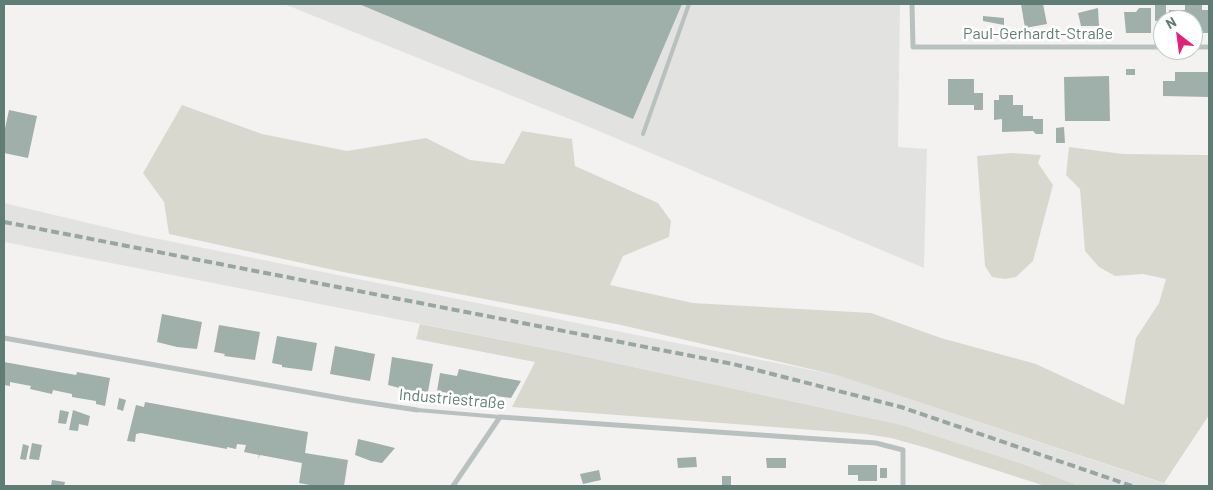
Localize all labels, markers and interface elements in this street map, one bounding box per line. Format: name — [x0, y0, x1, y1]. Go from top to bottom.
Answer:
north arrow — [1153, 10, 1203, 60]
text: N — [1162, 13, 1179, 32]
street label: Paul-Gerhardt-Straße — [963, 24, 1113, 44]
street label: Industriestraße — [398, 385, 506, 413]

